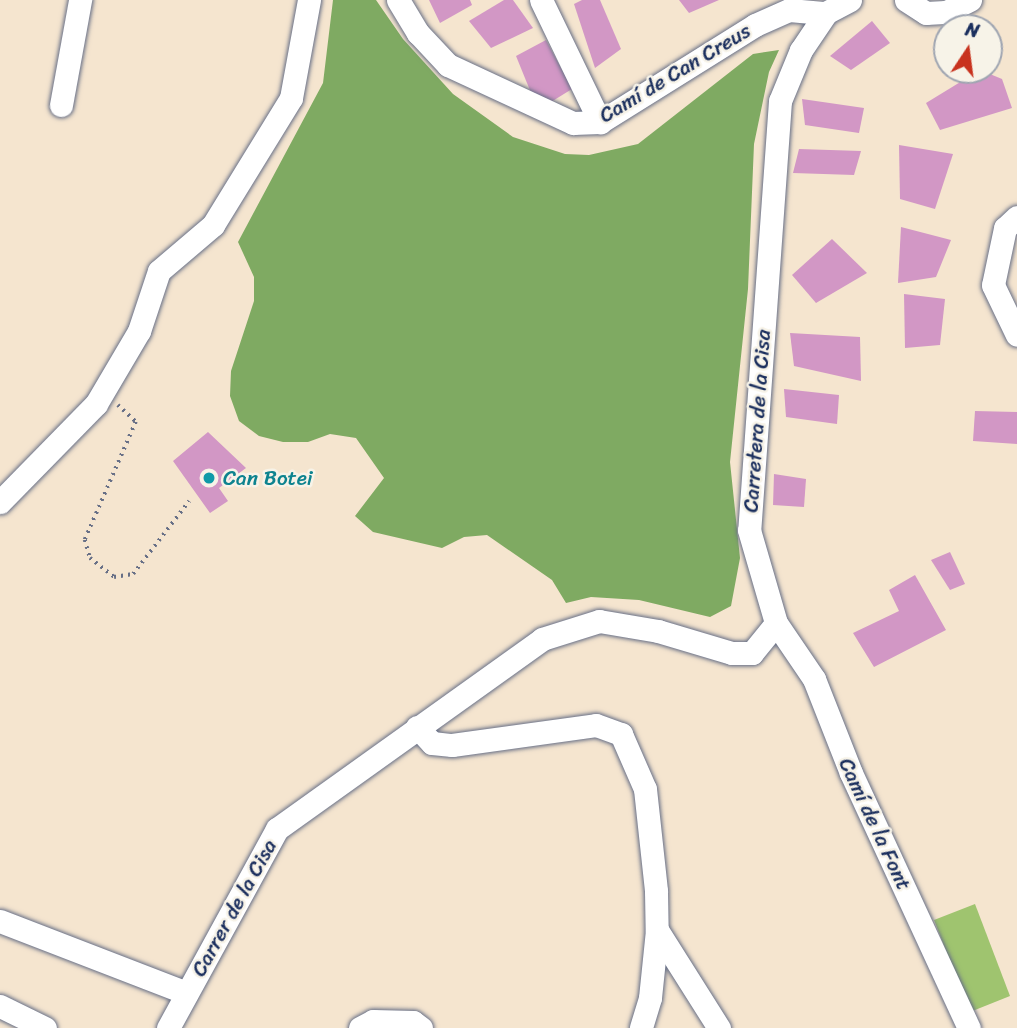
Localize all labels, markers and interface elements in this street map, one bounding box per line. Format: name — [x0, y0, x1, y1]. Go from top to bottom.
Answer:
text: N — [962, 12, 983, 48]
north arrow — [933, 14, 1003, 84]
street label: Camí de Can Creus — [595, 18, 755, 128]
street label: Carretera de la Cisa — [738, 329, 776, 513]
place label: Can Botei — [223, 465, 313, 491]
marker: Can Botei — [201, 470, 217, 486]
street label: Camí de la Font — [833, 754, 917, 894]
street label: Carrer de la Cisa — [186, 834, 282, 982]

